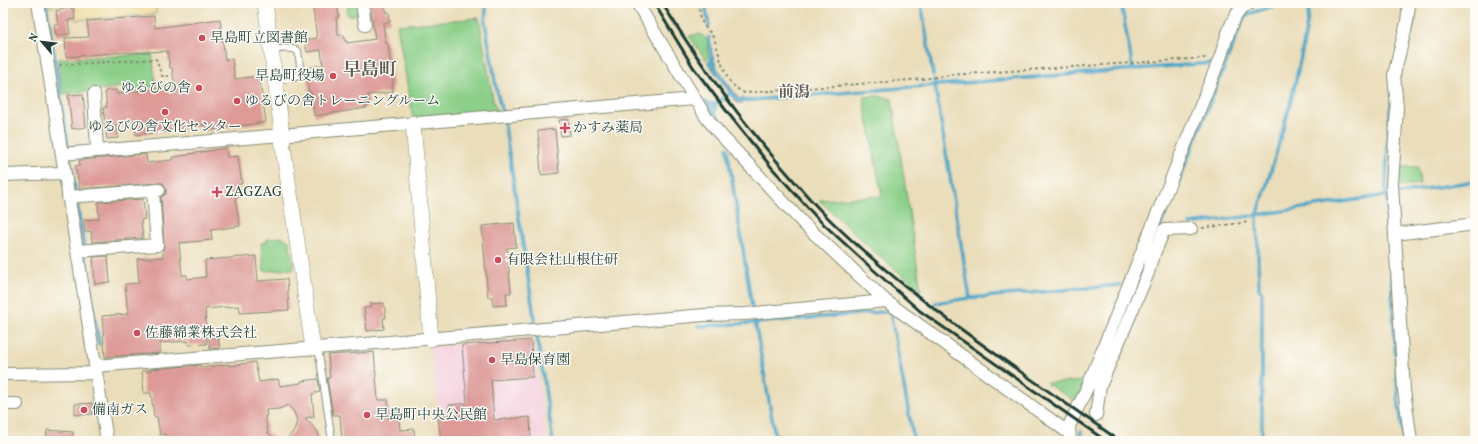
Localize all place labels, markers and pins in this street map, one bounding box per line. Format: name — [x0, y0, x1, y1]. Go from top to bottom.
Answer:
place label: 早島町立図書館 — [210, 29, 308, 48]
marker: 早島町立図書館 — [197, 33, 207, 43]
place label: 早島町役場 — [255, 67, 325, 86]
marker: 早島町役場 — [328, 71, 338, 81]
place label: ゆるびの舎 — [121, 79, 191, 98]
marker: ゆるびの舎 — [194, 83, 204, 93]
place label: ゆるびの舎トレーニングルーム — [245, 92, 440, 111]
marker: ゆるびの舎トレーニングルーム — [232, 96, 242, 106]
marker: ゆるびの舎文化センター — [160, 107, 170, 117]
place label: ゆるびの舎文化センター — [88, 118, 242, 137]
place label: かすみ薬局 — [573, 119, 643, 138]
marker: かすみ薬局 — [560, 123, 570, 133]
place label: ZAGZAG — [225, 183, 282, 202]
marker: ZAGZAG — [212, 187, 222, 197]
place label: 有限会社山根住研 — [506, 251, 618, 270]
marker: 有限会社山根住研 — [493, 255, 503, 265]
place label: 佐藤綿業株式会社 — [145, 324, 257, 343]
marker: 佐藤綿業株式会社 — [132, 328, 142, 338]
place label: 早島保育園 — [500, 351, 570, 370]
marker: 早島保育園 — [487, 355, 497, 365]
place label: 備南ガス — [92, 401, 148, 420]
marker: 備南ガス — [79, 405, 89, 415]
place label: 早島町中央公民館 — [375, 406, 487, 425]
marker: 早島町中央公民館 — [362, 410, 372, 420]

